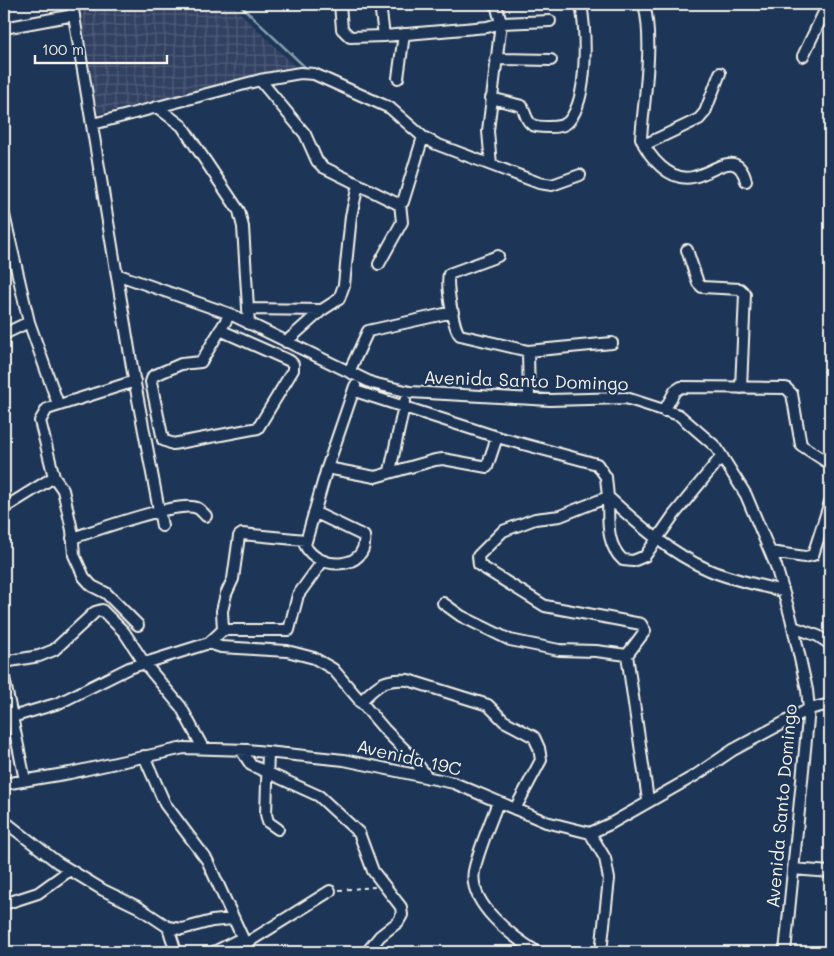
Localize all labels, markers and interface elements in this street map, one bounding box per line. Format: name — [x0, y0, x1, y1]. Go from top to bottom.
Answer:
scale bar — [35, 32, 168, 64]
text: 100 m — [42, 39, 84, 59]
street label: Avenida Santo Domingo — [423, 364, 629, 396]
street label: Avenida Santo Domingo — [760, 703, 802, 909]
street label: Avenida 19C — [355, 733, 464, 781]

